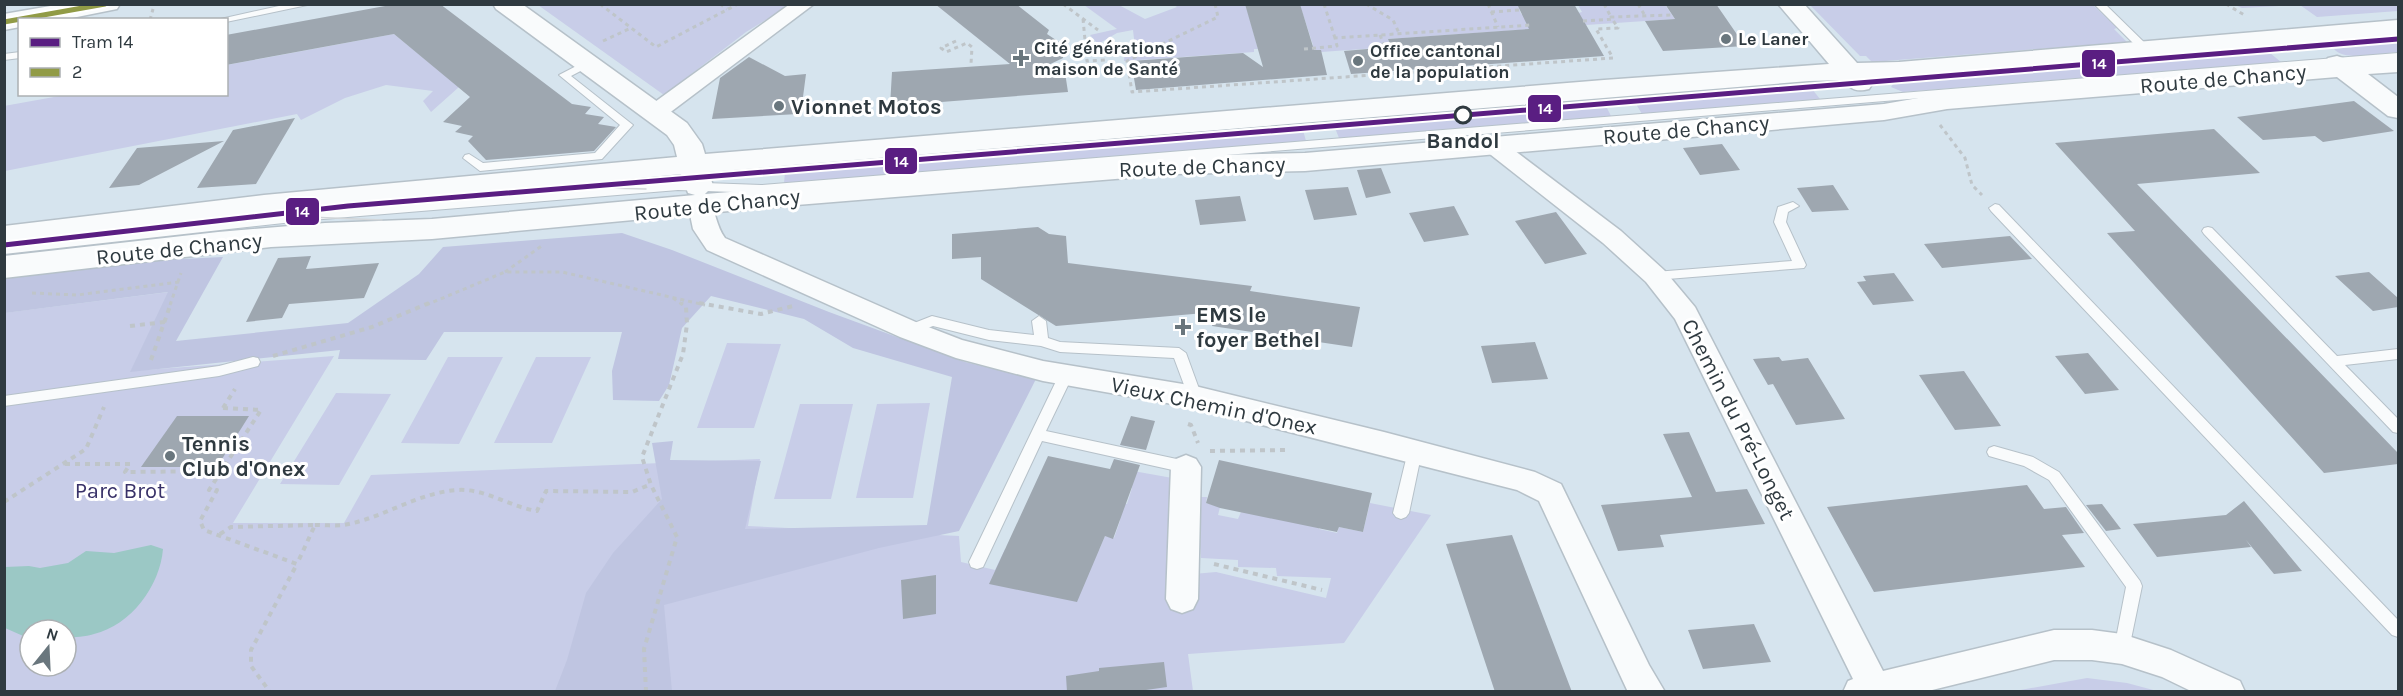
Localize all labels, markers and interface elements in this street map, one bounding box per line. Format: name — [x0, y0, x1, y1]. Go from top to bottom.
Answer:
legend — [18, 18, 228, 96]
place label: Le Laner — [1738, 28, 1808, 50]
text: Tram 14 — [72, 31, 133, 53]
marker: Le Laner — [1719, 32, 1733, 46]
place label: Cité générations maison de Santé — [1034, 37, 1178, 80]
place label: Office cantonal de la population — [1370, 40, 1510, 83]
marker: Cité générations maison de Santé — [1012, 49, 1030, 67]
line badge: 14 — [2081, 49, 2116, 78]
marker: Office cantonal de la population — [1351, 54, 1365, 68]
text: 14 — [2091, 54, 2107, 73]
street label: Route de Chancy — [2139, 59, 2307, 99]
text: 2 — [72, 61, 82, 83]
place label: Vionnet Motos — [791, 94, 942, 120]
line badge: 14 — [1527, 94, 1562, 123]
marker: Vionnet Motos — [772, 99, 786, 113]
text: 14 — [1537, 99, 1553, 118]
marker: Bandol — [1454, 106, 1472, 124]
street label: Route de Chancy — [1602, 110, 1770, 150]
place label: Bandol — [1426, 128, 1500, 154]
line badge: 14 — [884, 147, 918, 175]
street label: Route de Chancy — [1118, 151, 1286, 183]
text: 14 — [893, 152, 909, 171]
street label: Route de Chancy — [633, 183, 801, 227]
line badge: 14 — [285, 197, 320, 226]
text: 14 — [294, 202, 310, 221]
street label: Route de Chancy — [95, 227, 263, 271]
place label: EMS le foyer Bethel — [1196, 302, 1320, 353]
street label: Chemin du Pré-Longet — [1676, 315, 1800, 524]
marker: EMS le foyer Bethel — [1174, 318, 1192, 336]
street label: Vieux Chemin d'Onex — [1108, 371, 1319, 441]
place label: Tennis Club d'Onex — [182, 431, 306, 482]
marker: Tennis Club d'Onex — [163, 449, 177, 463]
park label: Parc Brot — [75, 478, 165, 504]
north arrow — [18, 618, 78, 678]
text: N — [44, 623, 61, 645]

